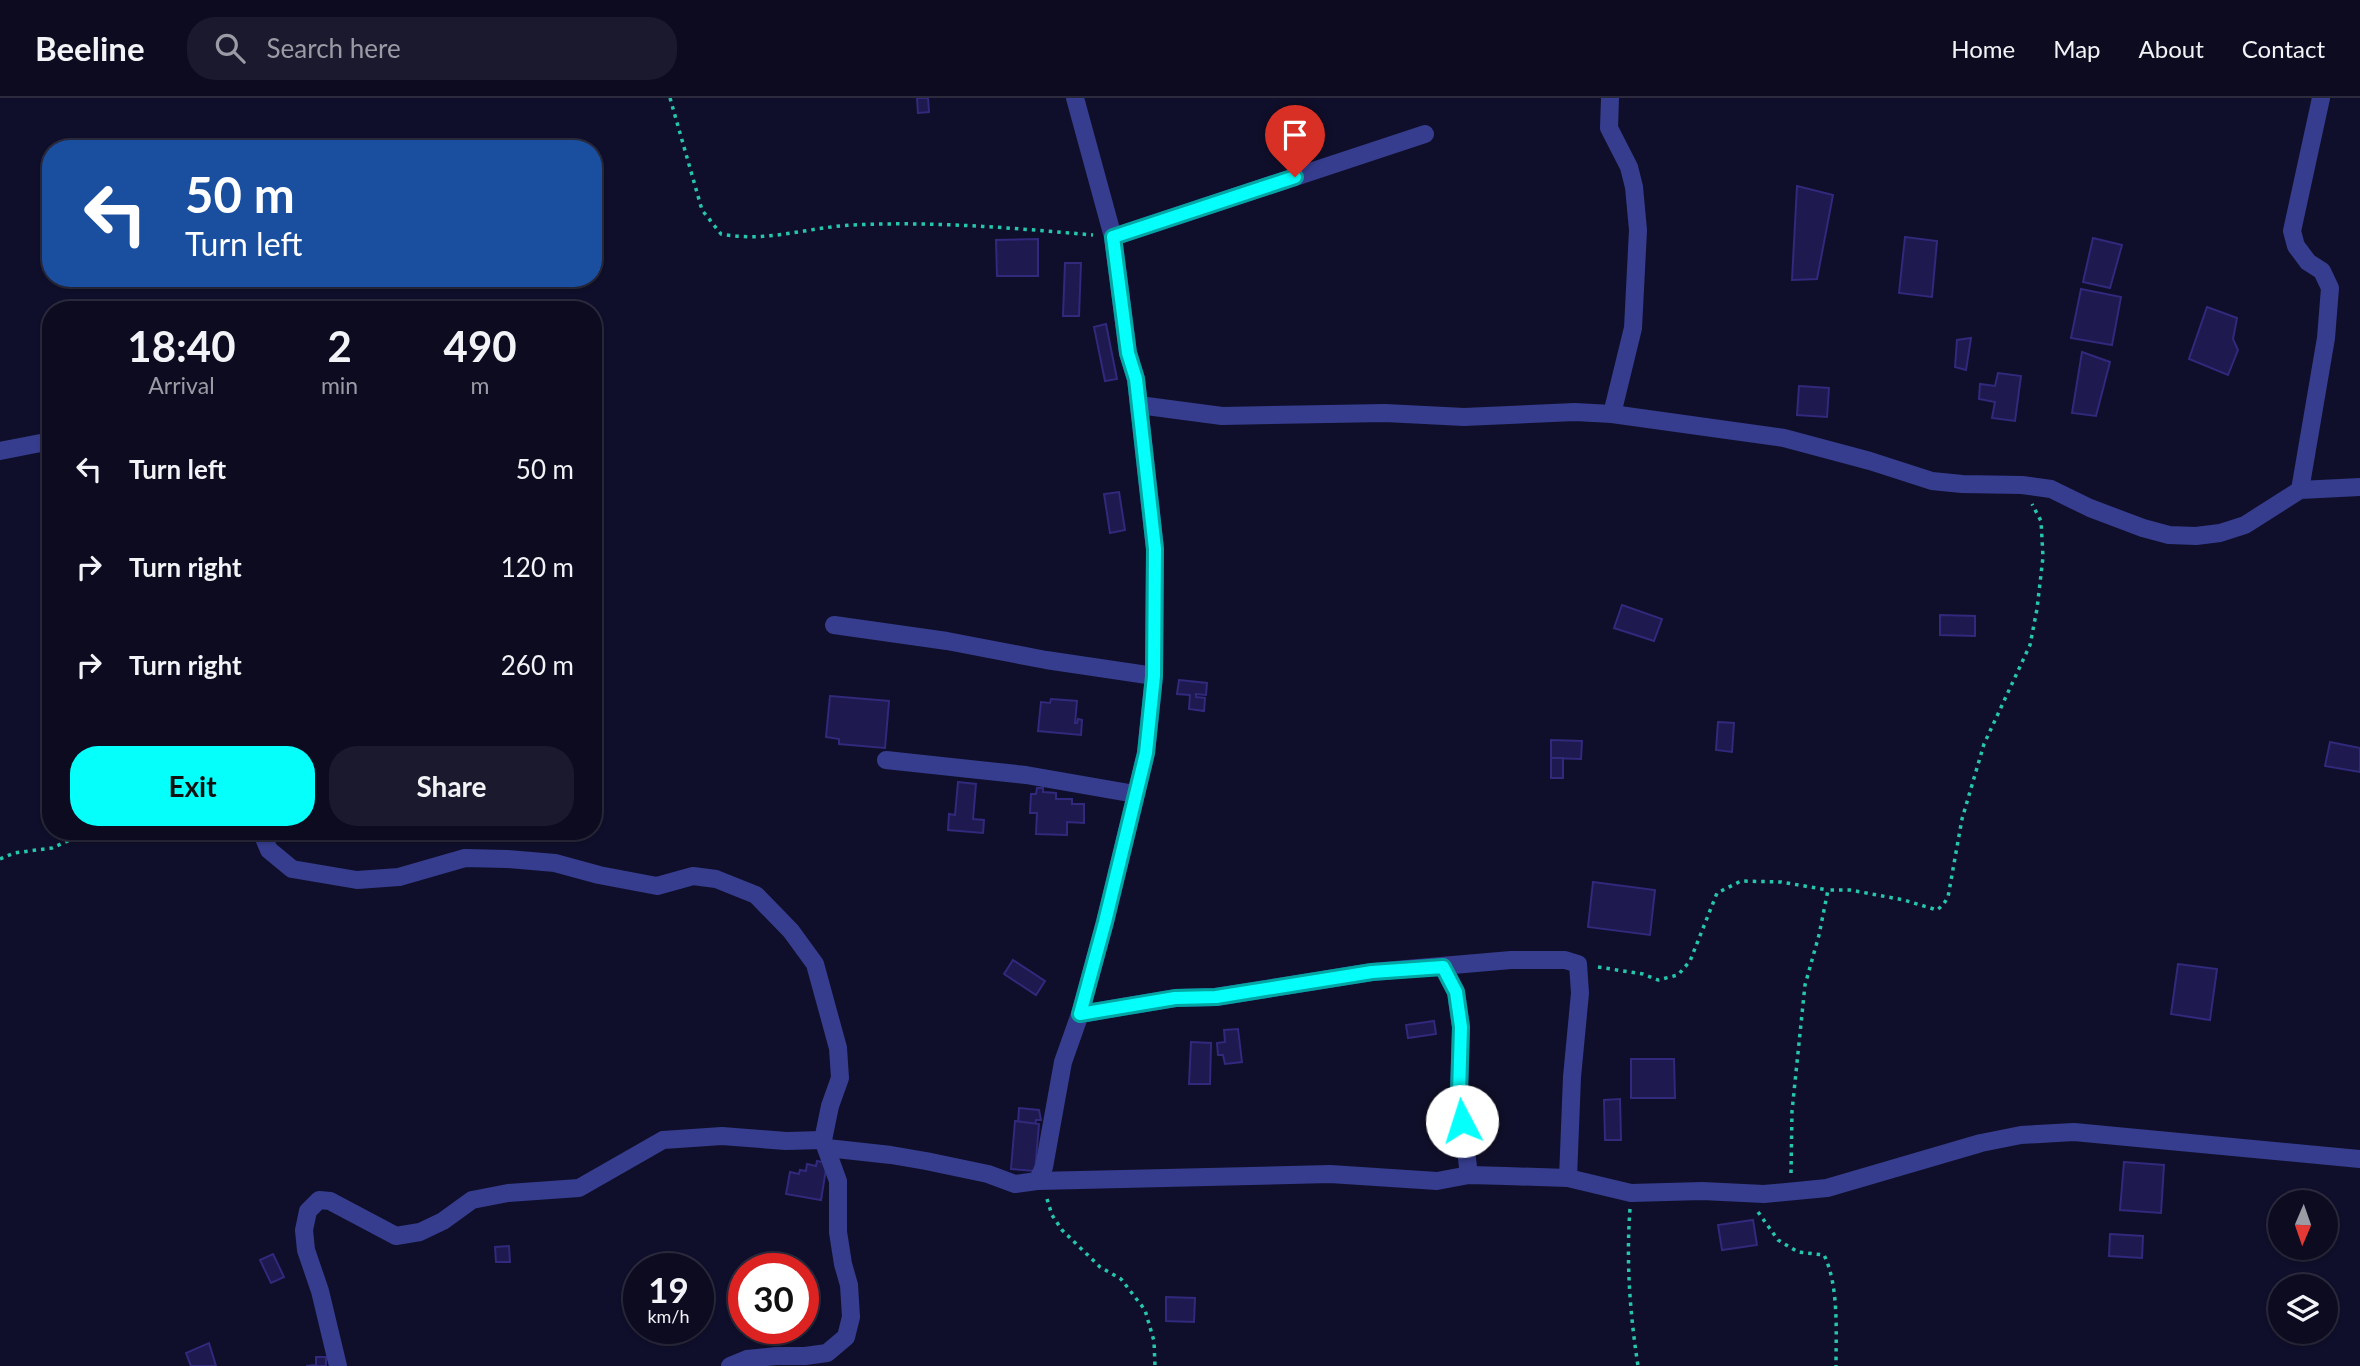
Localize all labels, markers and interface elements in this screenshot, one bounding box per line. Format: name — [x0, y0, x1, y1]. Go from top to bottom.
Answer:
search box — [187, 17, 677, 80]
text: Beeline — [35, 28, 145, 68]
icon: search — [211, 29, 249, 67]
text: Search here — [267, 32, 401, 64]
text: Home — [1951, 34, 2015, 63]
text: Map — [2053, 34, 2101, 63]
text: About — [2139, 34, 2204, 63]
text: Contact — [2242, 34, 2325, 63]
pin — [1265, 105, 1325, 177]
icon: arrive — [1276, 116, 1314, 154]
text: 50 m — [185, 165, 295, 223]
icon: left — [70, 168, 161, 259]
text: Turn left — [185, 224, 302, 263]
text: 18:40 — [127, 321, 236, 371]
text: 2 — [327, 321, 352, 371]
text: 490 — [444, 321, 517, 371]
text: Arrival — [148, 371, 215, 399]
text: min — [321, 371, 358, 399]
text: m — [471, 371, 490, 399]
icon: left — [70, 450, 108, 488]
text: Turn left — [129, 453, 226, 485]
text: 50 m — [516, 453, 574, 485]
icon: right — [70, 548, 108, 586]
text: Turn right — [129, 551, 242, 583]
text: 120 m — [501, 551, 574, 583]
icon: right — [70, 646, 108, 684]
text: Turn right — [129, 649, 242, 681]
text: 260 m — [501, 649, 574, 681]
button: Exit — [70, 746, 315, 826]
button: Share — [329, 746, 574, 826]
position arrow — [1425, 1084, 1499, 1158]
north arrow — [2268, 1190, 2338, 1260]
map controls — [2268, 1190, 2338, 1344]
speed limit sign: 30 — [728, 1253, 819, 1344]
text: 19 — [648, 1268, 689, 1310]
button: layers — [2268, 1274, 2338, 1344]
text: km/h — [647, 1305, 690, 1327]

